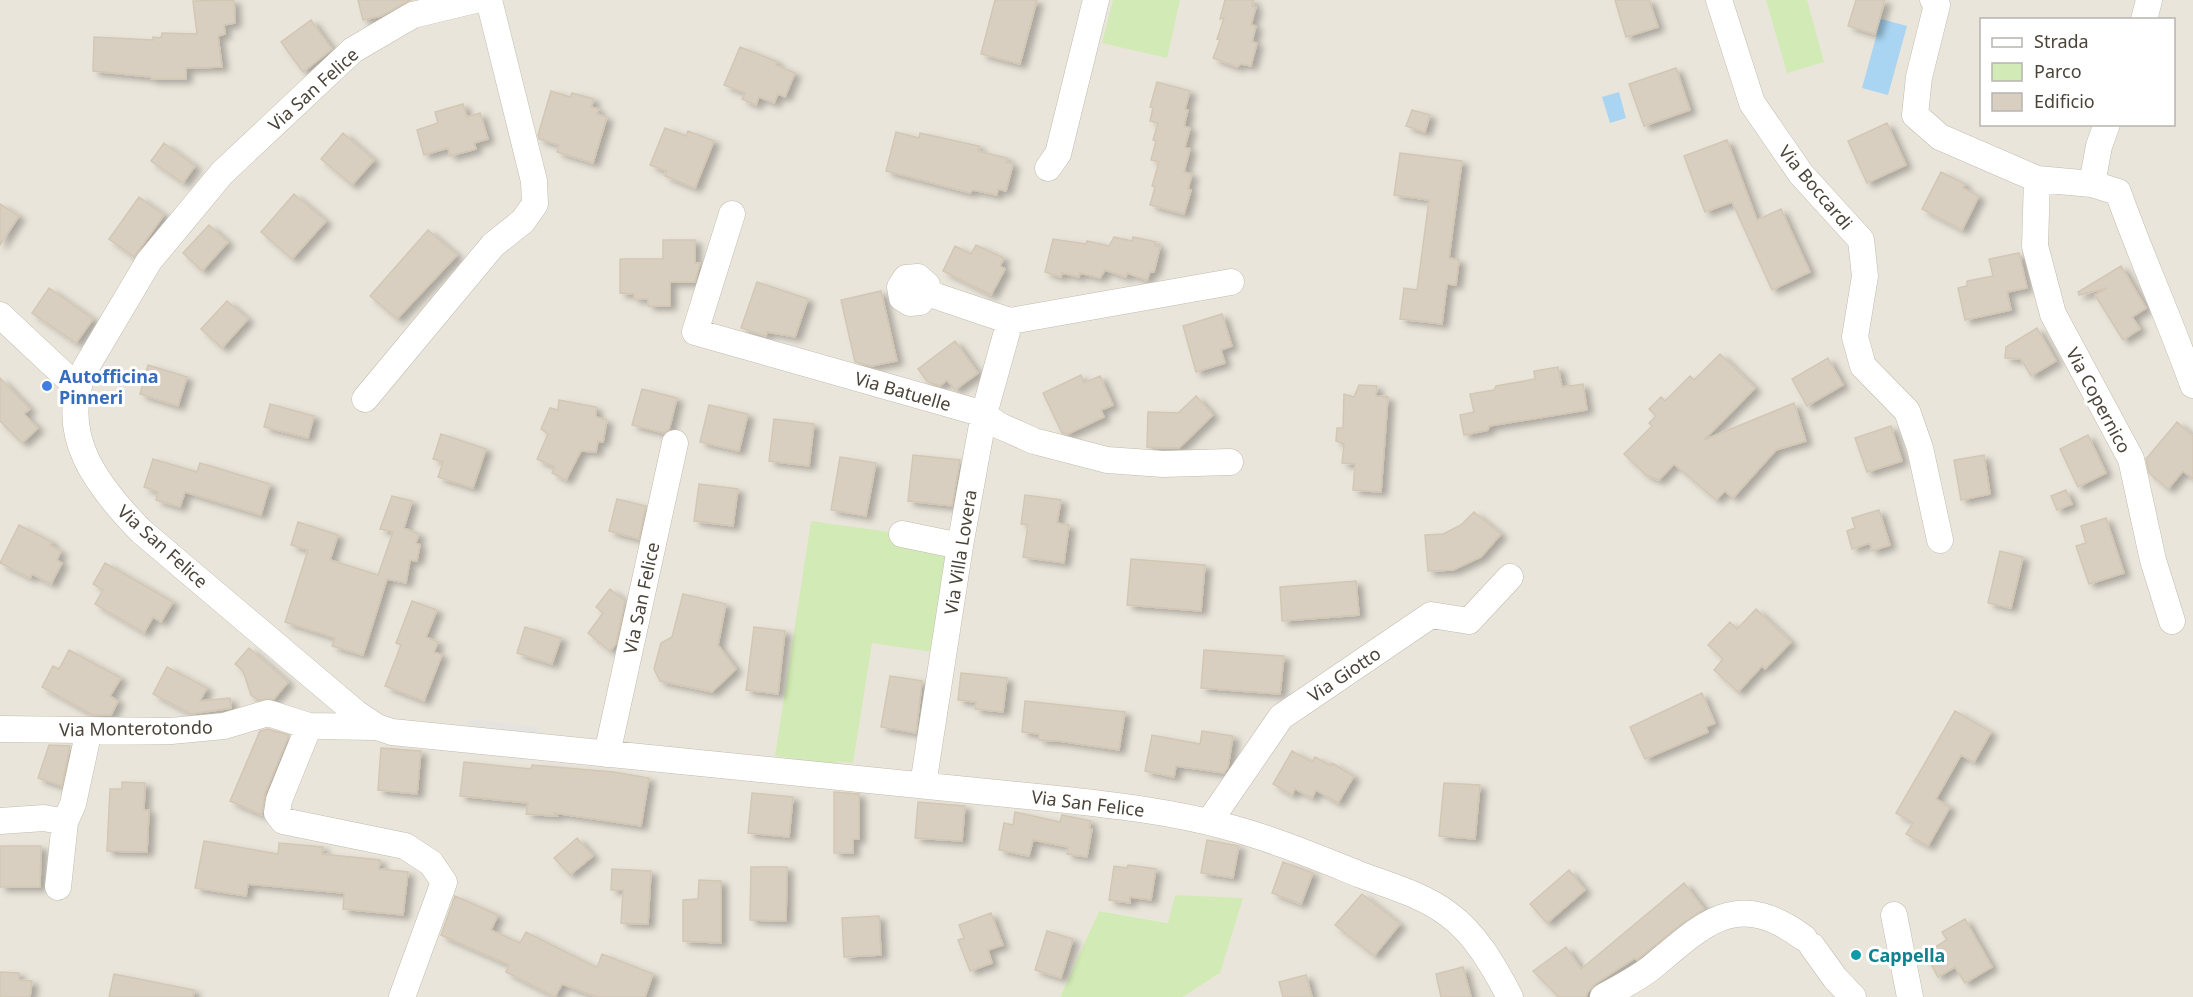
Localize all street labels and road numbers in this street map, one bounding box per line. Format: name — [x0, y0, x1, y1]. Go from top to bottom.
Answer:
street label: Via San Felice — [263, 42, 363, 136]
street label: Via Boccardi — [1774, 140, 1858, 234]
street label: Via Copernico — [2061, 343, 2137, 457]
street label: Via Batuelle — [852, 366, 954, 416]
street label: Via Villa Lovera — [938, 488, 982, 616]
street label: Via San Felice — [113, 499, 213, 593]
street label: Via San Felice — [617, 540, 665, 656]
street label: Via Giotto — [1303, 641, 1385, 707]
street label: Via Monterotondo — [59, 715, 213, 741]
street label: Via San Felice — [1030, 784, 1146, 822]

